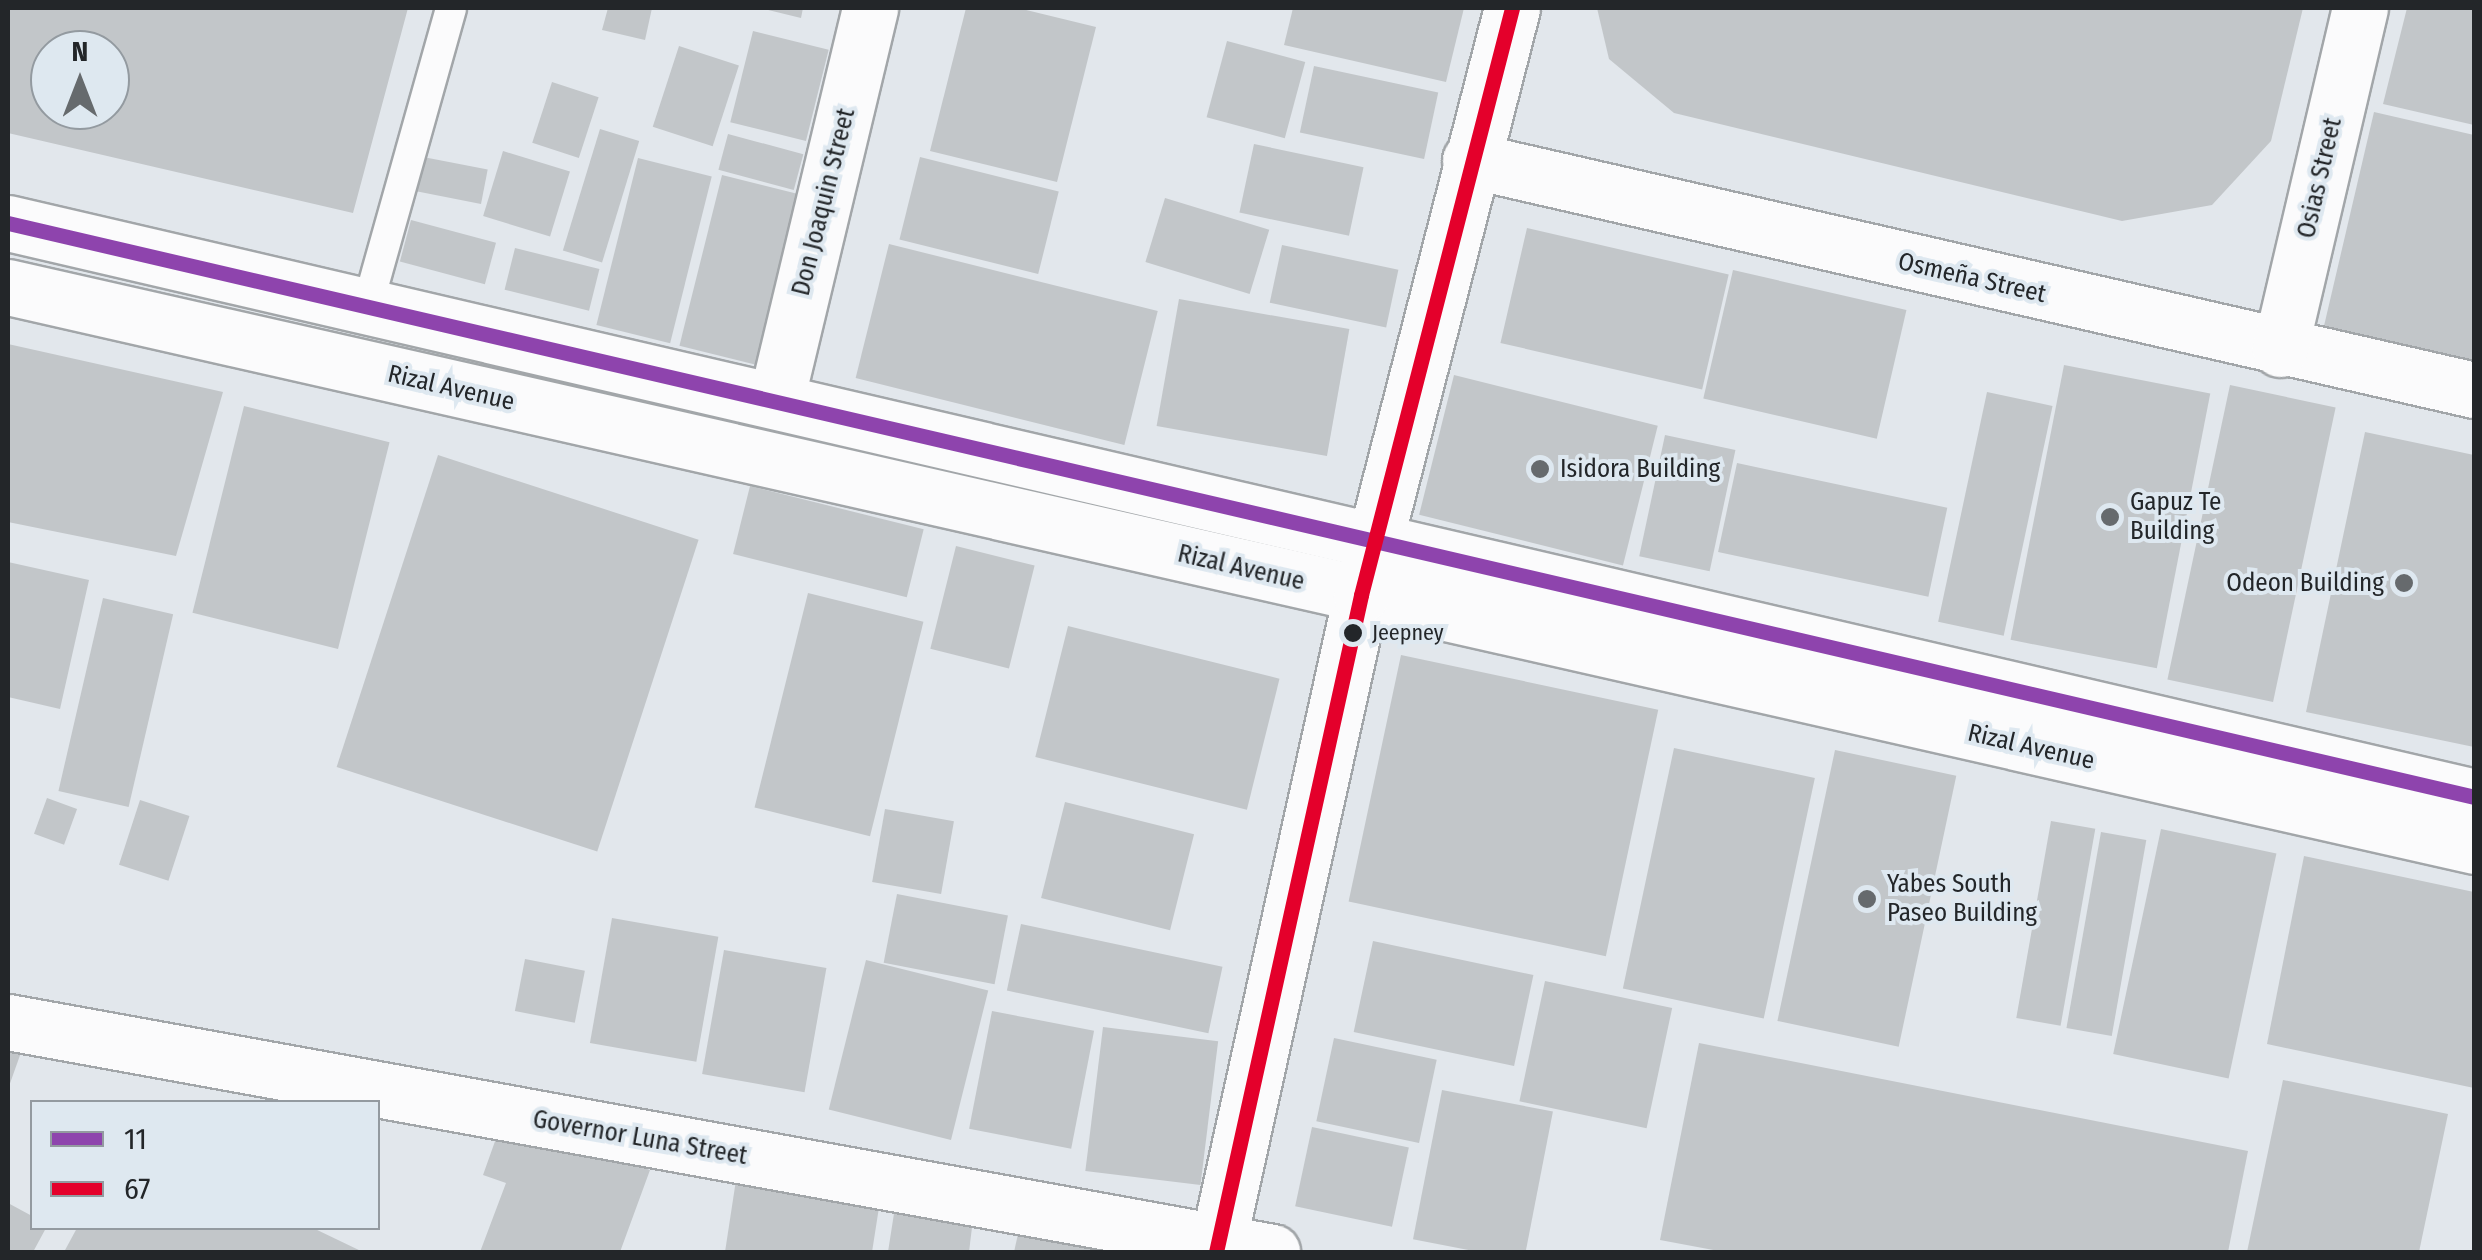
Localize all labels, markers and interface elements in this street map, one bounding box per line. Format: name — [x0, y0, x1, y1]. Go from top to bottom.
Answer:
north arrow — [30, 30, 130, 130]
text: N — [72, 35, 88, 68]
street label: Don Joaquin Street — [786, 105, 862, 299]
street label: Osias Street — [2292, 115, 2348, 241]
street label: Osmeña Street — [1895, 246, 2049, 310]
street label: Rizal Avenue — [385, 359, 517, 417]
place label: Isidora Building — [1560, 454, 1720, 484]
marker: Isidora Building — [1529, 458, 1551, 480]
place label: Gapuz Te Building — [2130, 488, 2221, 547]
marker: Gapuz Te Building — [2099, 506, 2121, 528]
street label: Rizal Avenue — [1175, 539, 1307, 597]
place label: Odeon Building — [2226, 568, 2384, 598]
marker: Odeon Building — [2393, 572, 2415, 594]
place label: Jeepney — [1372, 620, 1444, 646]
marker: Jeepney — [1343, 623, 1363, 643]
street label: Rizal Avenue — [1965, 718, 2097, 776]
place label: Yabes South Paseo Building — [1887, 870, 2037, 929]
marker: Yabes South Paseo Building — [1856, 888, 1878, 910]
legend — [30, 1100, 380, 1230]
street label: Governor Luna Street — [531, 1104, 749, 1172]
text: 11 — [124, 1121, 147, 1157]
text: 67 — [124, 1171, 150, 1207]

